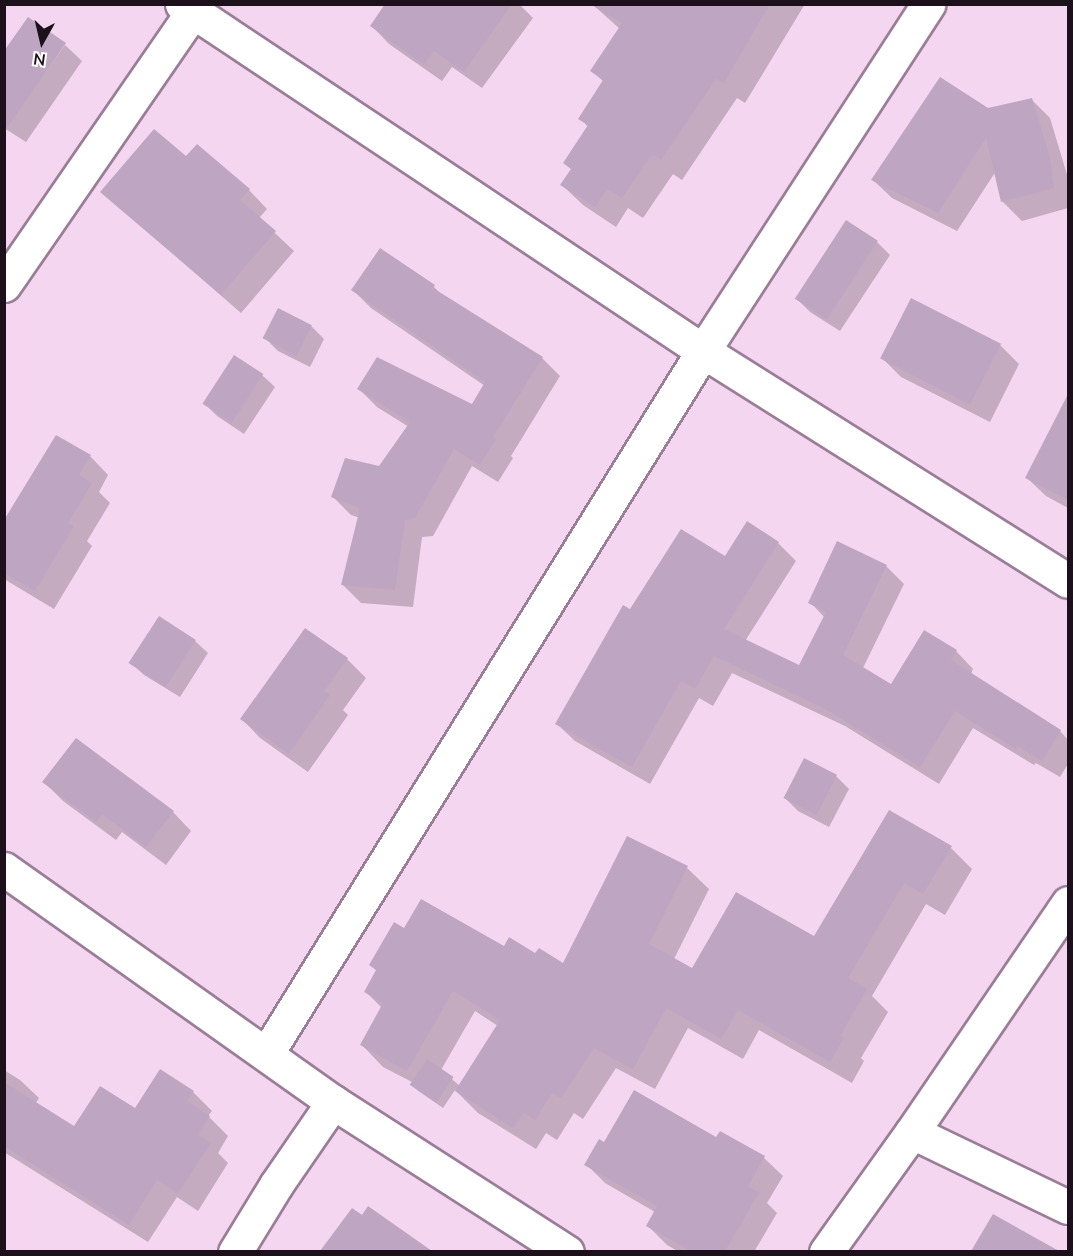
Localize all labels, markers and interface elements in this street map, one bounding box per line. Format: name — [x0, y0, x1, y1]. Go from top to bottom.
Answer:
north arrow — [12, 12, 72, 72]
text: N — [32, 49, 47, 71]

